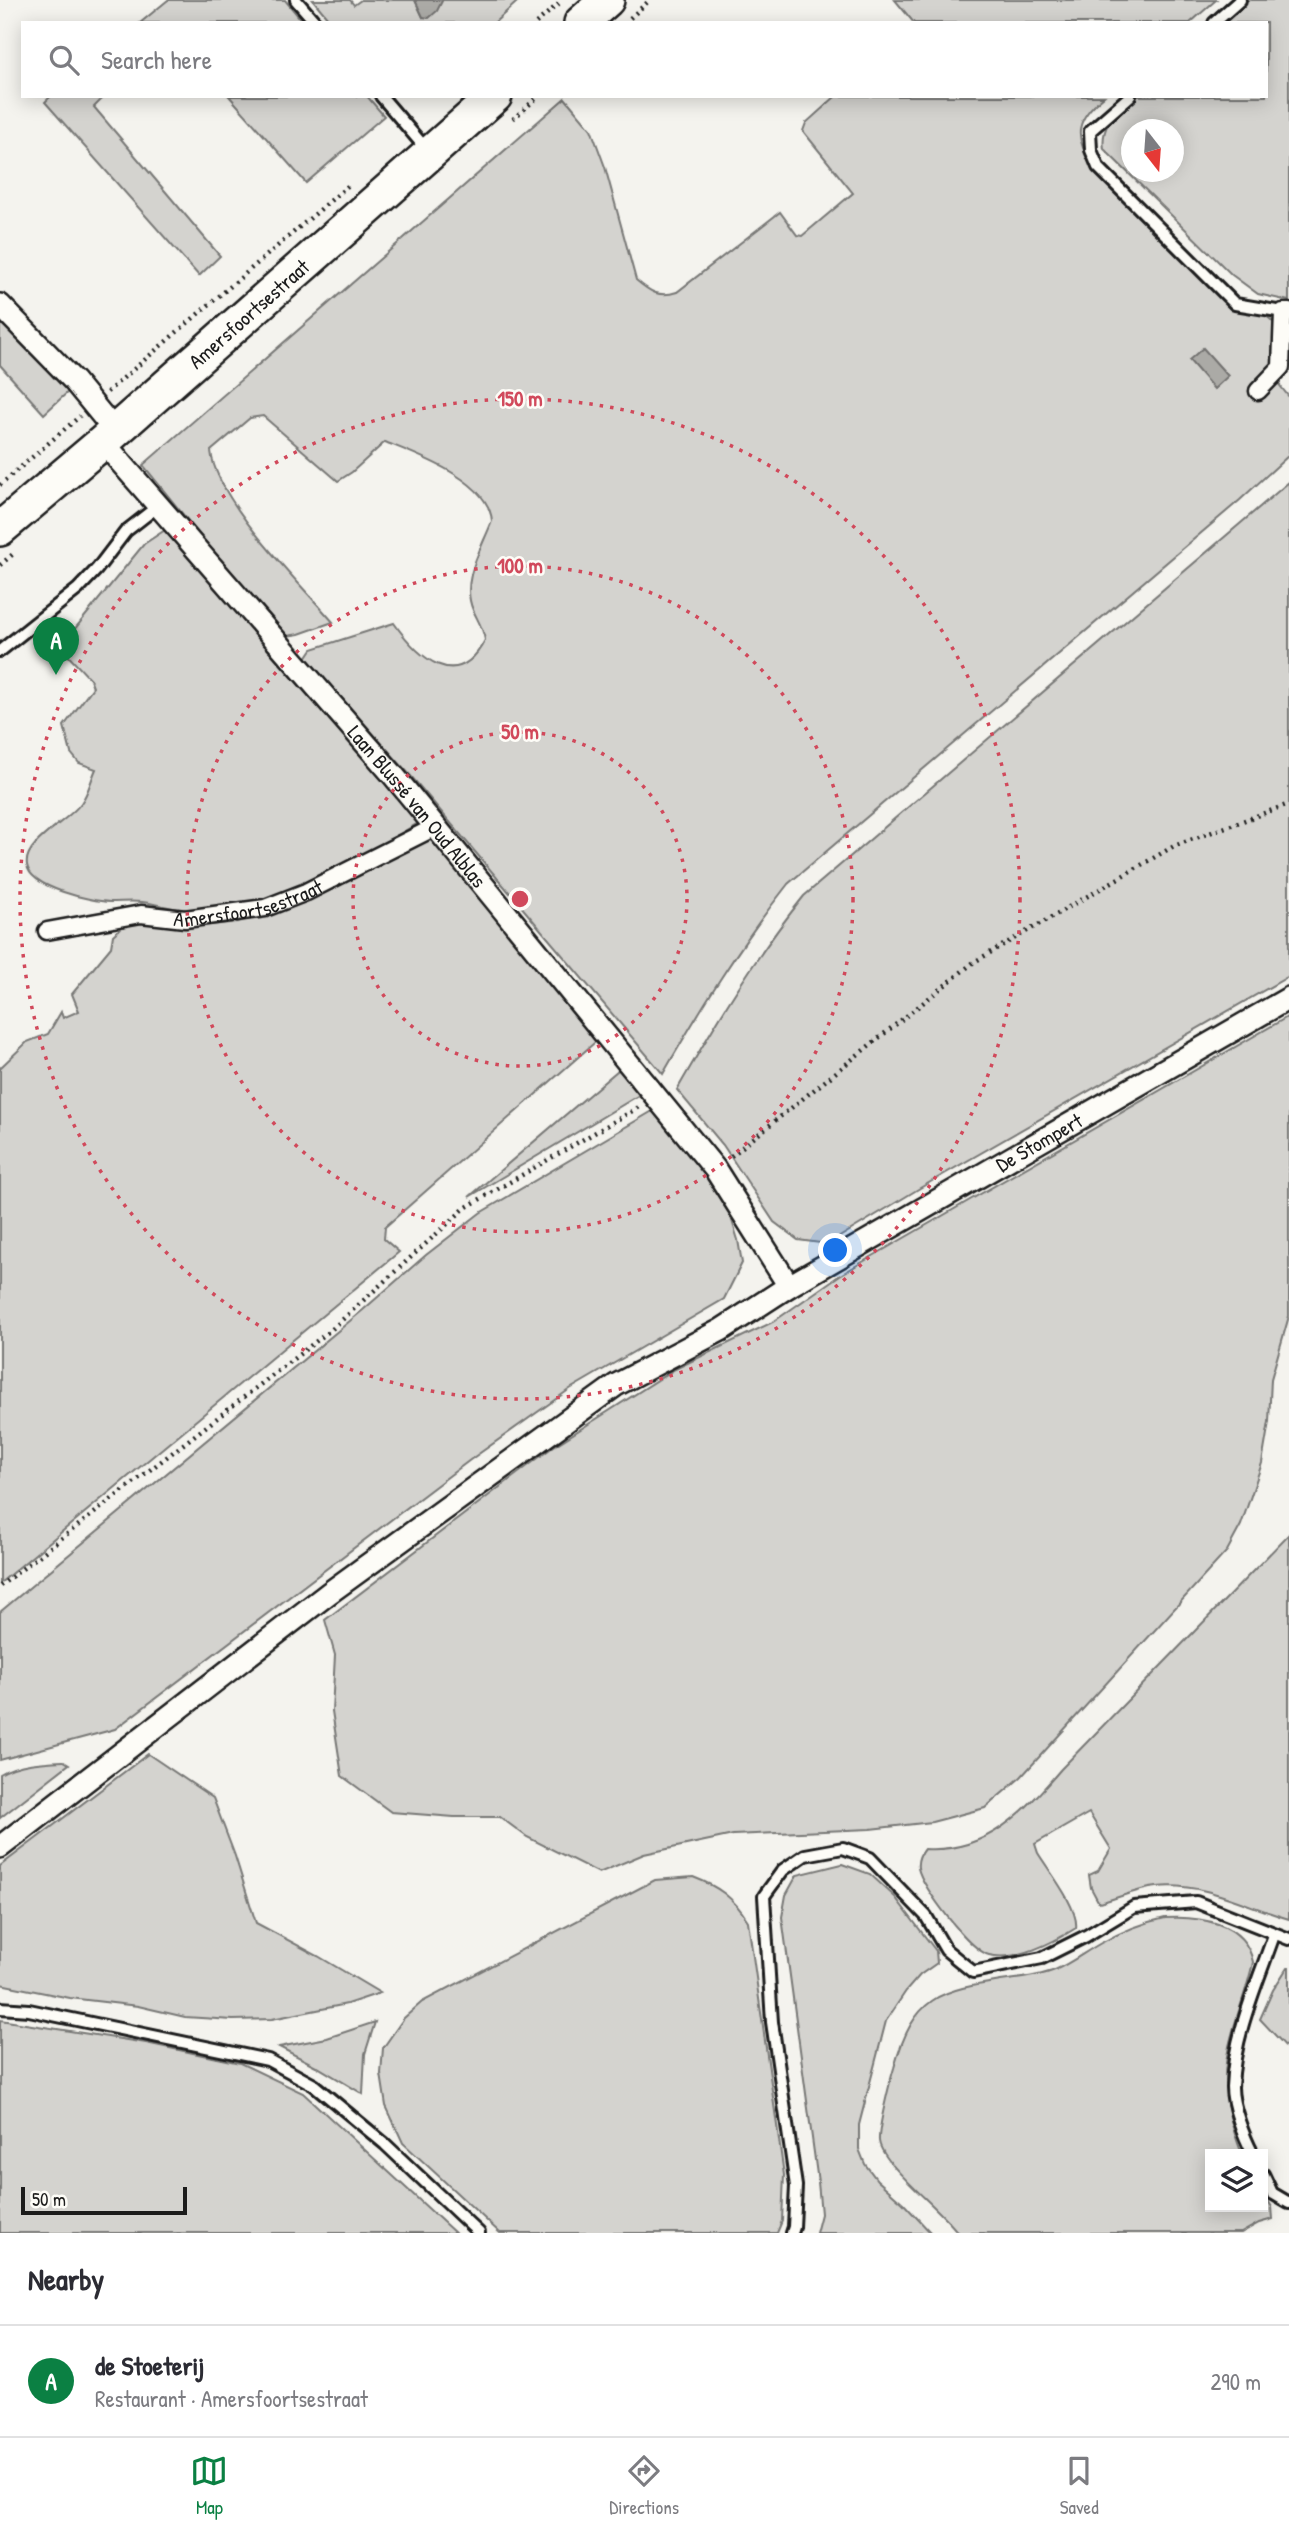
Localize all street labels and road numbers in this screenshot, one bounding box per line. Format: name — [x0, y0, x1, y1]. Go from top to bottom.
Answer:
street label: Amersfoortsestraat — [182, 252, 316, 375]
street label: Laan Blussé van Oud Alblas — [341, 719, 494, 893]
street label: Amersfoortsestraat — [172, 871, 328, 933]
street label: De Stompert — [990, 1105, 1088, 1178]

